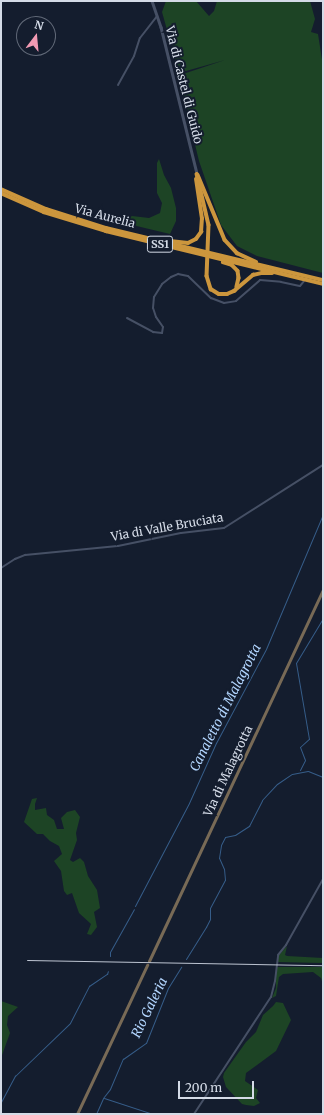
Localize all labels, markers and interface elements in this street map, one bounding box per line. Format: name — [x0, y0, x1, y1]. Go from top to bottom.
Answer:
north arrow — [16, 16, 56, 56]
text: N — [33, 17, 45, 33]
street label: Via di Castel di Guido — [162, 25, 206, 145]
street label: Via Aurelia — [73, 201, 137, 231]
road number: SS1 — [146, 235, 174, 253]
street label: Via di Valle Bruciata — [110, 510, 224, 544]
water label: Canaletto di Malagrotta — [187, 642, 265, 774]
street label: Via di Malagrotta — [201, 723, 255, 819]
water label: Rio Galeria — [129, 975, 171, 1041]
scale bar — [180, 1073, 256, 1099]
text: 200 m — [185, 1080, 222, 1095]

